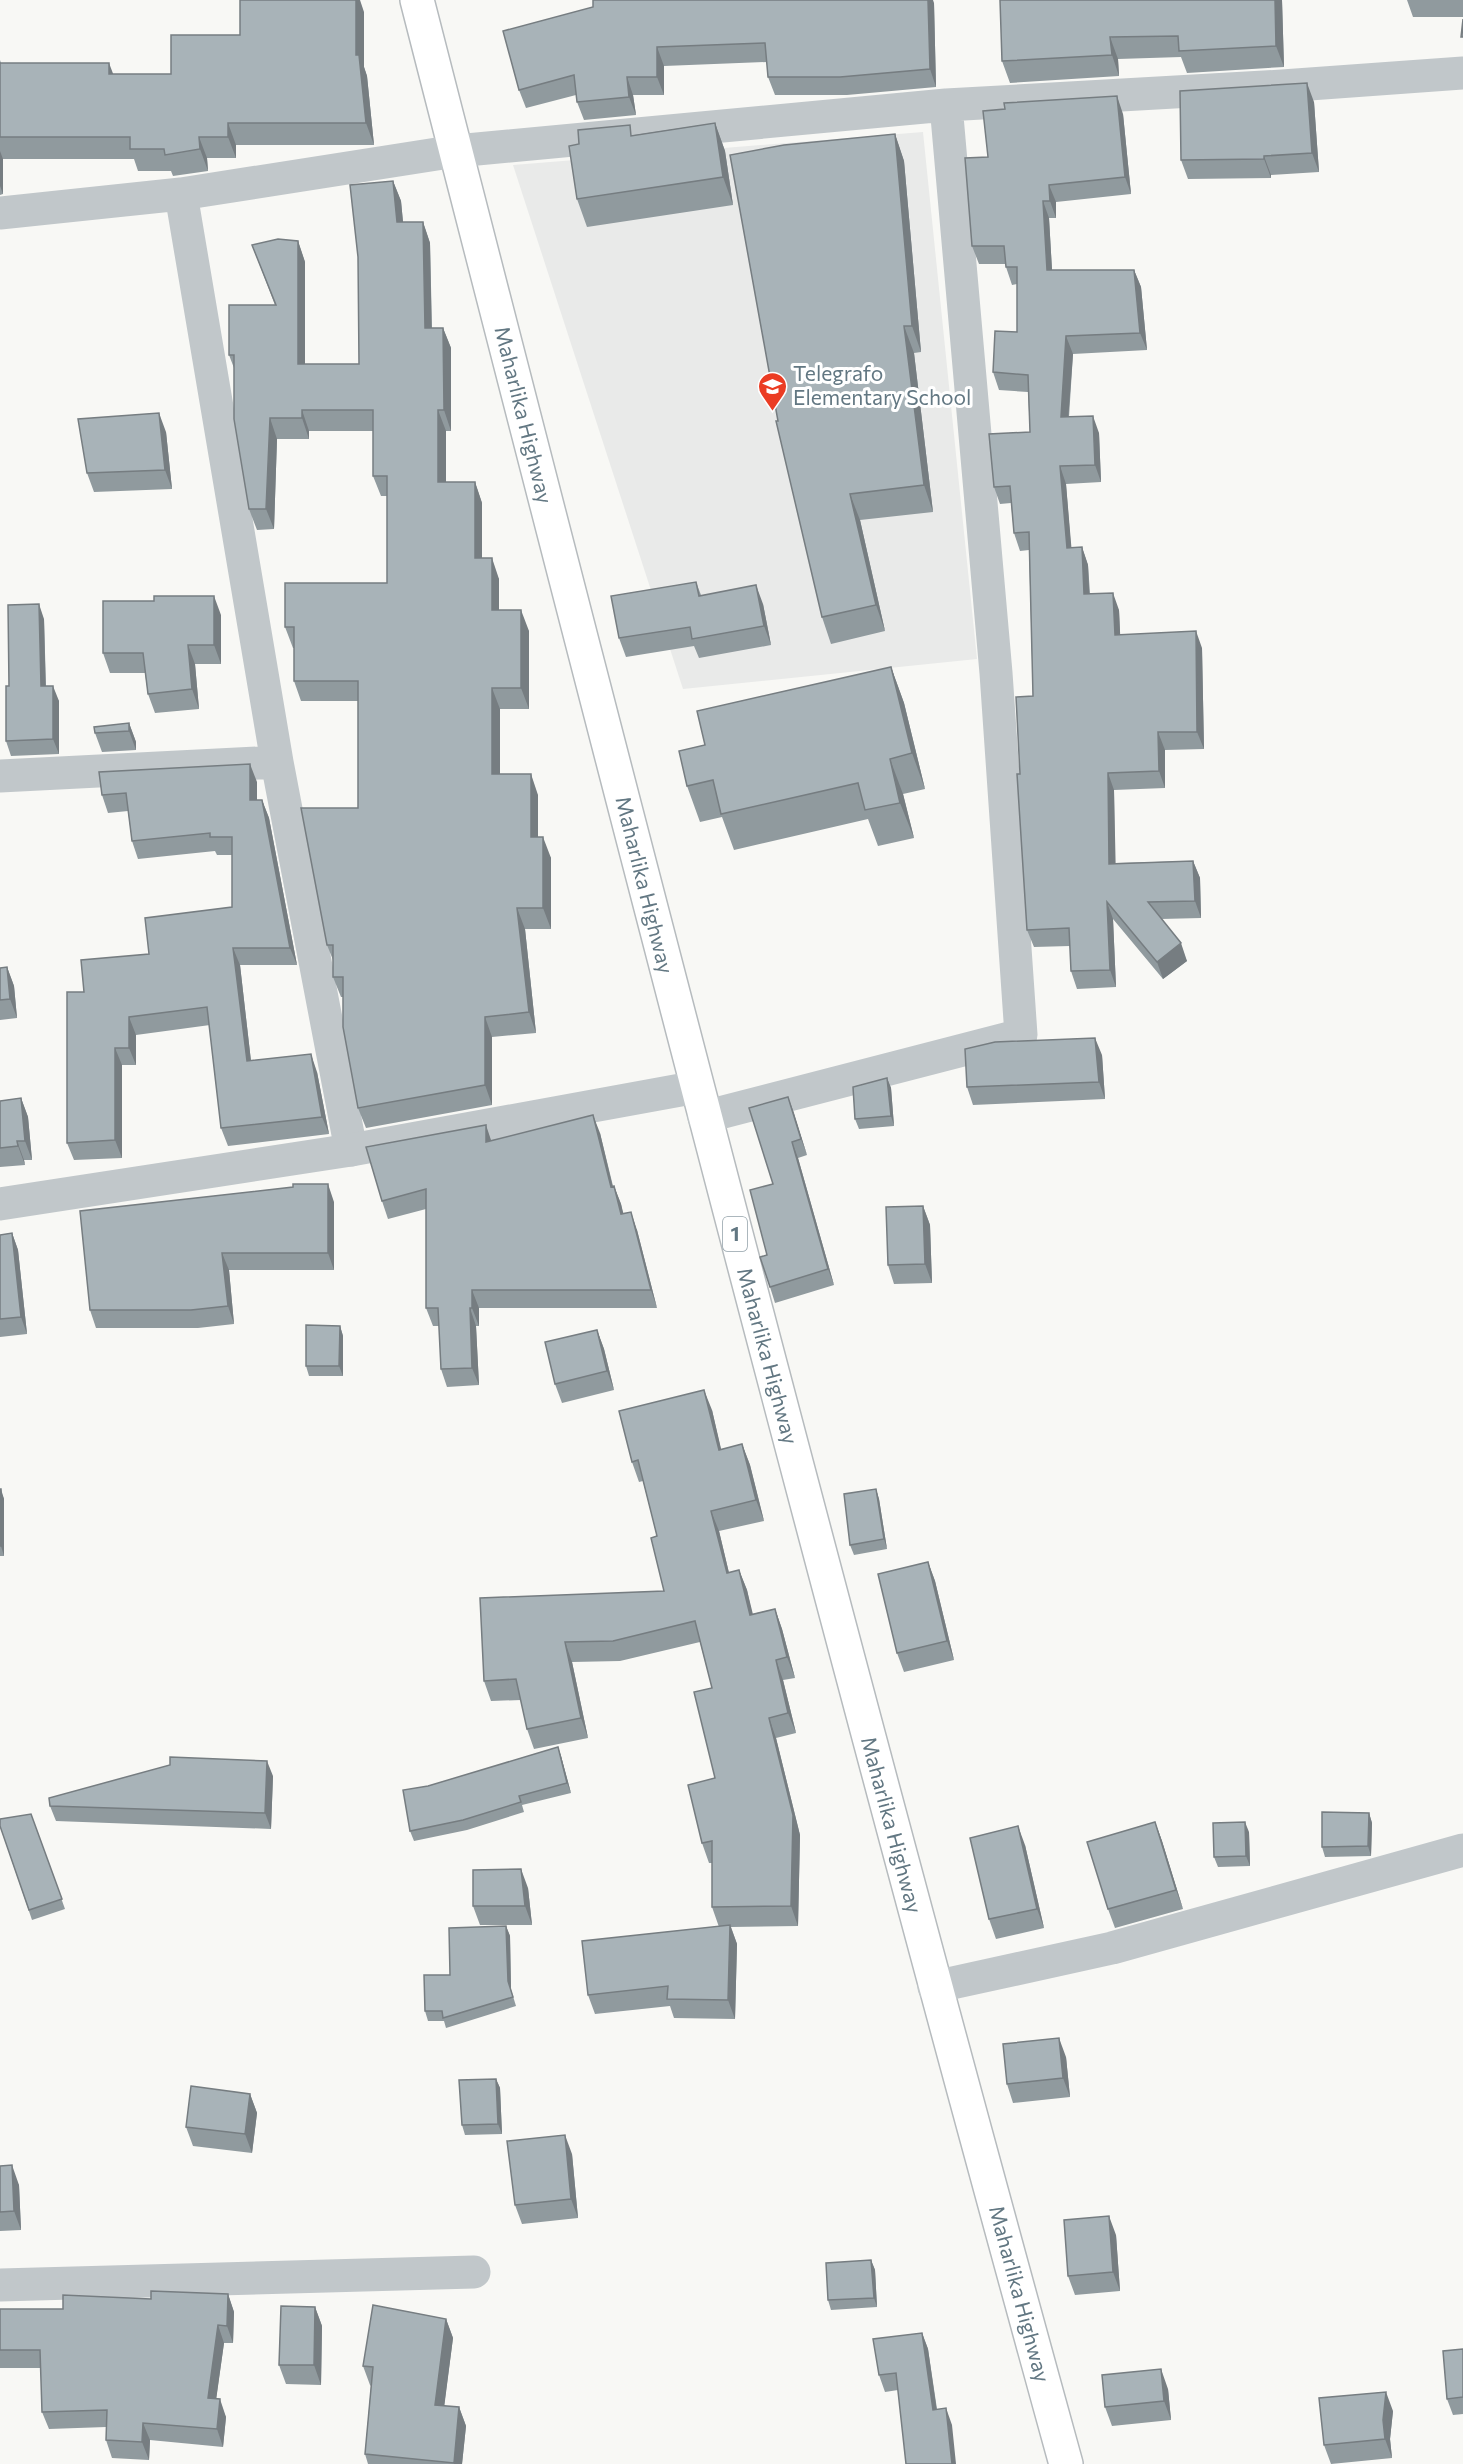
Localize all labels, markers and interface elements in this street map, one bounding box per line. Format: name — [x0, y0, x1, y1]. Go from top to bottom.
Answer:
street label: Maharlika Highway — [490, 323, 559, 506]
place label: Telegrafo Elementary School — [793, 360, 971, 409]
school or university icon: Telegrafo Elementary School — [756, 370, 788, 412]
street label: Maharlika Highway — [611, 793, 680, 976]
road number: 1 — [723, 1217, 747, 1251]
street label: Maharlika Highway — [733, 1265, 804, 1447]
street label: Maharlika Highway — [857, 1734, 928, 1916]
street label: Maharlika Highway — [985, 2203, 1056, 2385]

